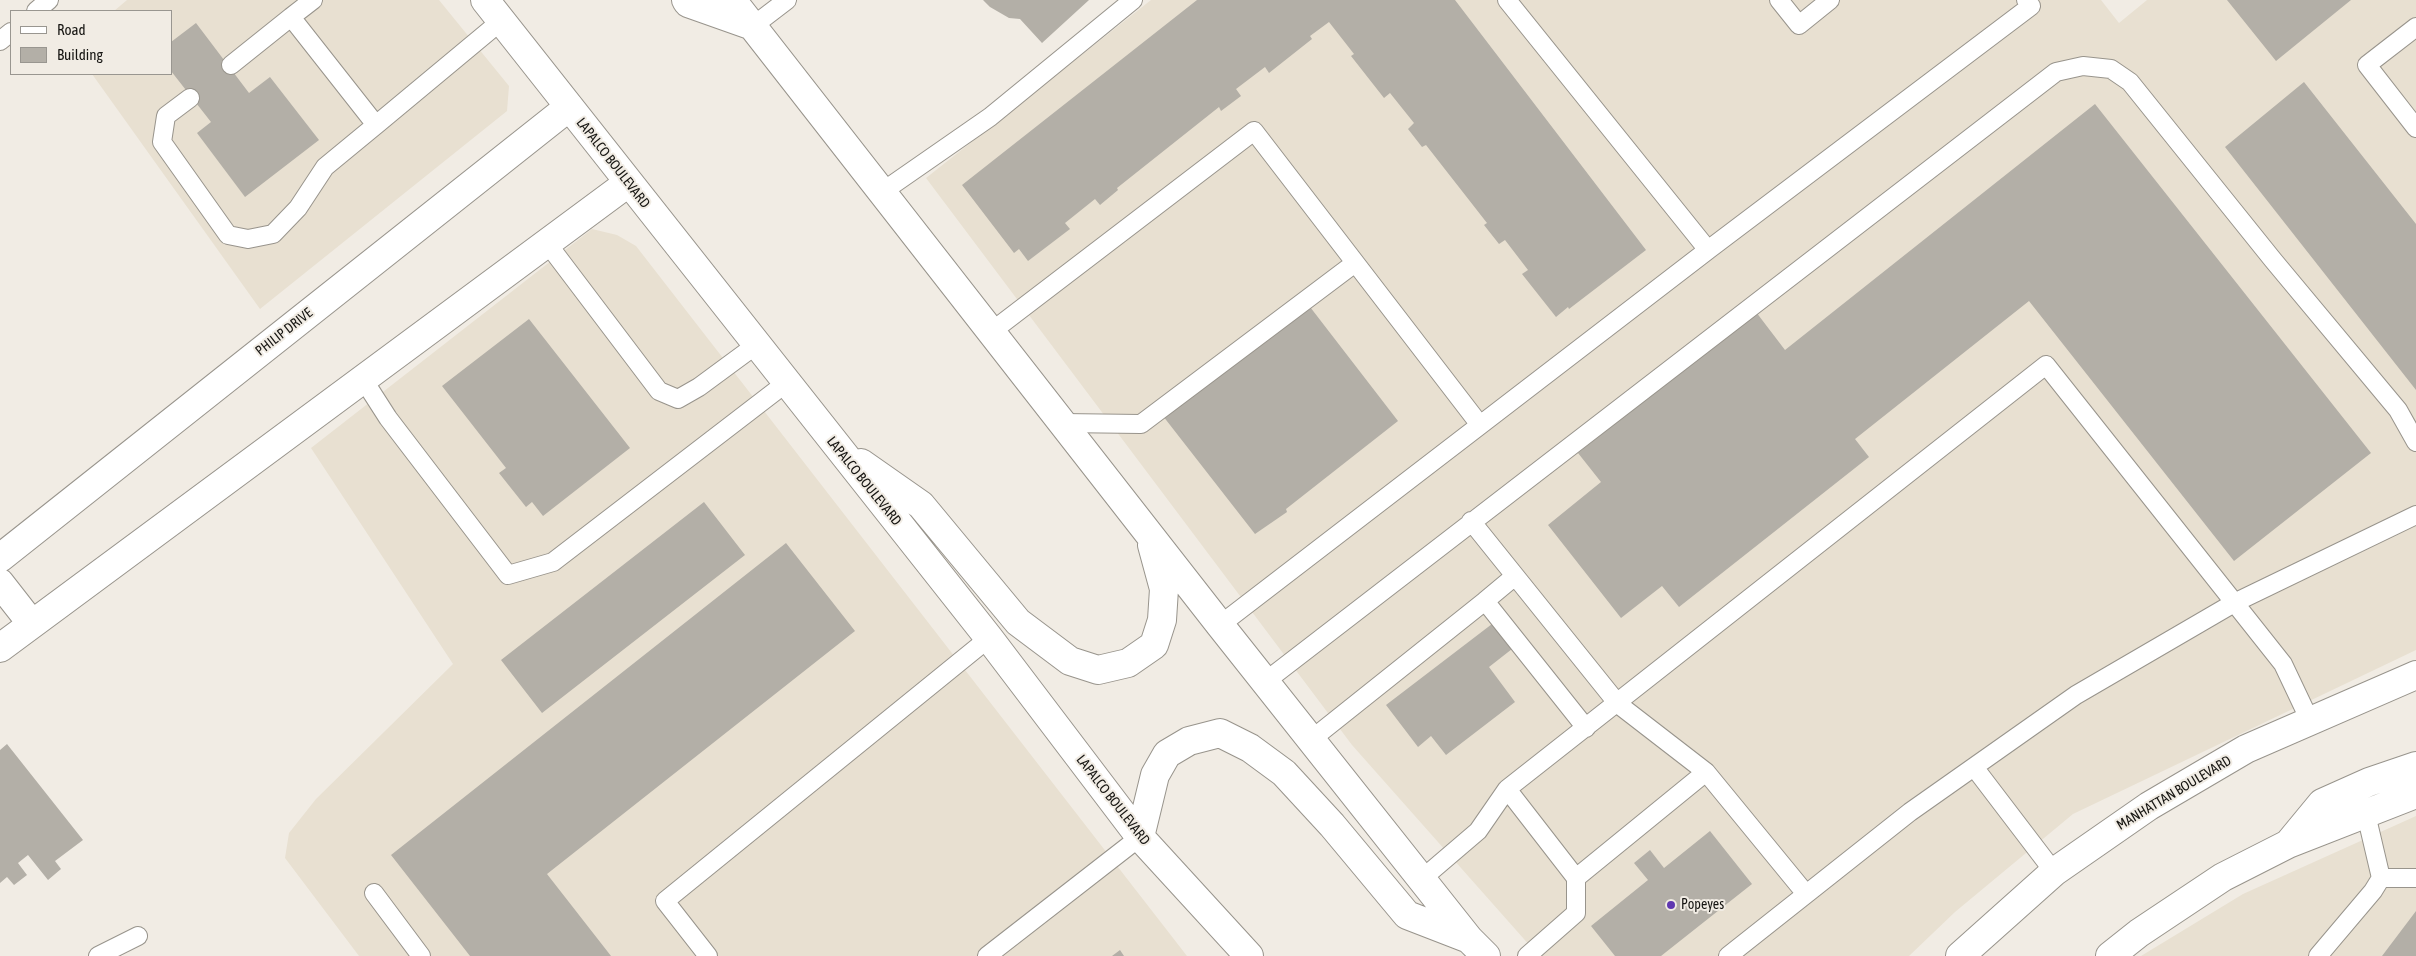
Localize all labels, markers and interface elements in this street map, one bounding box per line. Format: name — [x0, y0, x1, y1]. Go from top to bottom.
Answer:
legend — [10, 10, 172, 75]
text: Road — [57, 21, 86, 38]
text: Building — [57, 46, 103, 63]
street label: LAPALCO BOULEVARD — [573, 115, 653, 211]
street label: PHILIP DRIVE — [252, 305, 316, 359]
street label: LAPALCO BOULEVARD — [823, 433, 905, 529]
street label: LAPALCO BOULEVARD — [1073, 752, 1153, 848]
street label: MANHATTAN BOULEVARD — [2114, 752, 2234, 834]
place label: Popeyes — [1681, 897, 1724, 913]
marker: Popeyes — [1665, 899, 1677, 911]

